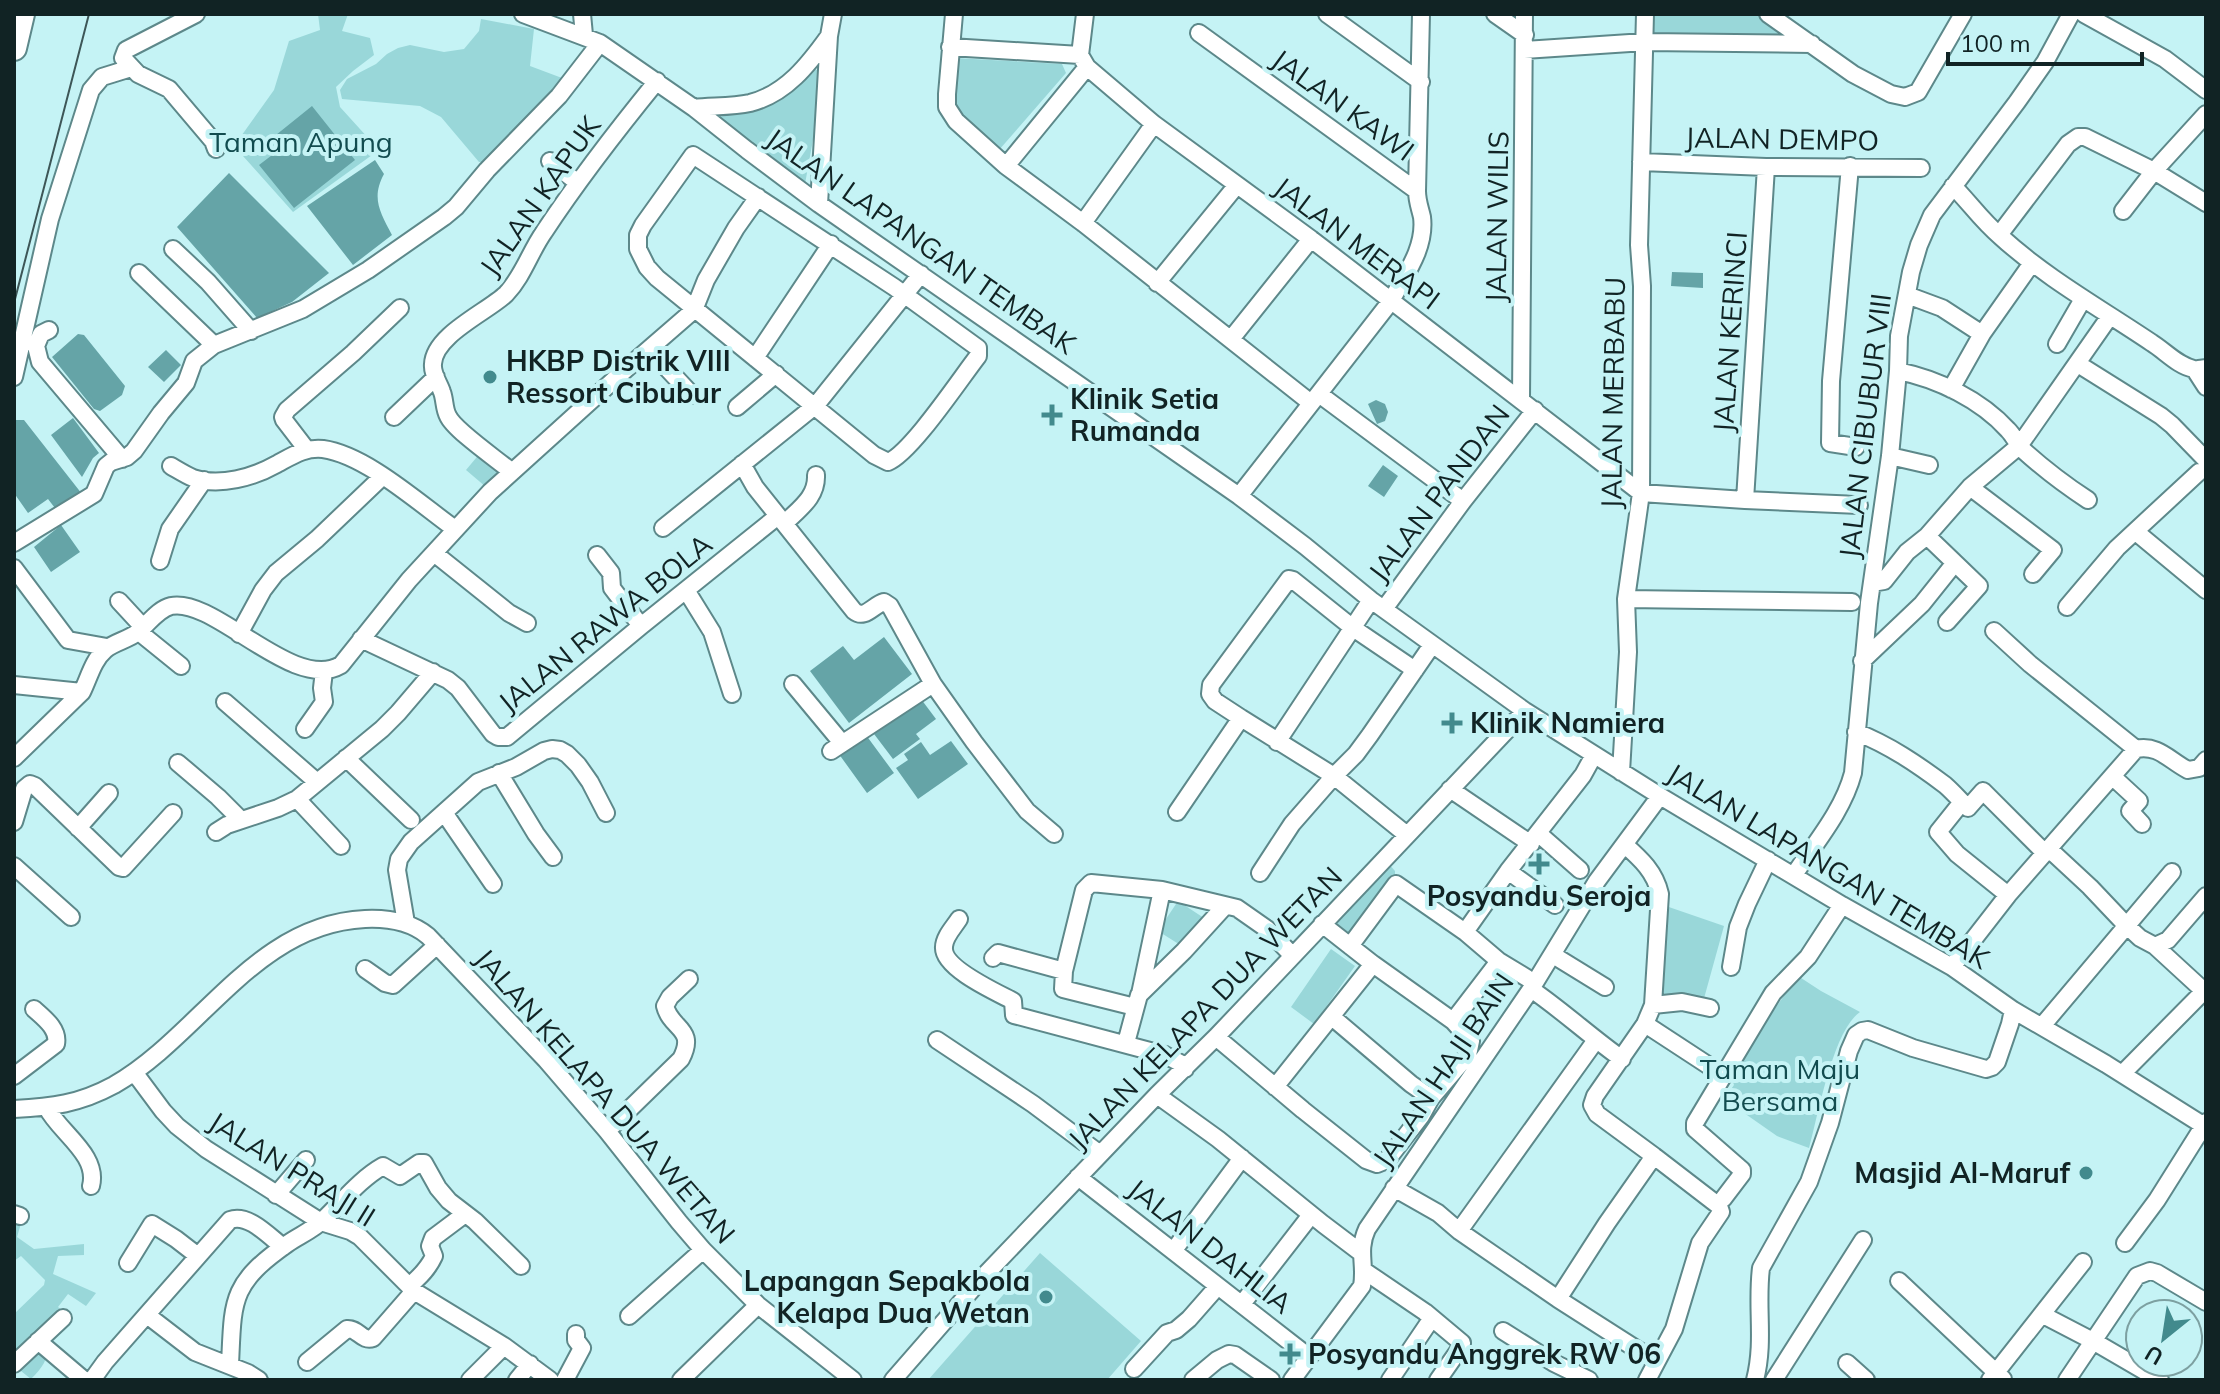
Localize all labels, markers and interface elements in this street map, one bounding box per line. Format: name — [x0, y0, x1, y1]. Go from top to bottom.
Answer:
scale bar — [1948, 16, 2142, 66]
text: 100 m — [1960, 28, 2031, 58]
street label: JALAN KAWI — [1265, 41, 1421, 168]
street label: JALAN KAPUK — [472, 108, 608, 282]
street label: JALAN DEMPO — [1685, 119, 1879, 158]
street label: JALAN LAPANGAN TEMBAK — [760, 120, 1084, 362]
park label: Taman Apung — [209, 124, 393, 159]
street label: JALAN WILIS — [1478, 131, 1515, 303]
street label: JALAN MERAPI — [1267, 169, 1447, 316]
street label: JALAN KERINCI — [1705, 230, 1754, 434]
street label: JALAN MERBABU — [1593, 277, 1632, 509]
street label: JALAN CIBUBUR VIII — [1831, 291, 1898, 560]
place label: HKBP Distrik VIII Ressort Cibubur — [506, 343, 731, 410]
marker: HKBP Distrik VIII Ressort Cibubur — [481, 368, 499, 386]
place label: Klinik Setia Rumanda — [1070, 381, 1219, 448]
street label: JALAN PANDAN — [1361, 397, 1517, 588]
marker: Klinik Setia Rumanda — [1041, 404, 1063, 426]
street label: JALAN RAWA BOLA — [491, 525, 719, 720]
place label: Klinik Namiera — [1470, 705, 1665, 740]
marker: Klinik Namiera — [1441, 712, 1463, 734]
street label: JALAN LAPANGAN TEMBAK — [1661, 755, 1997, 977]
marker: Posyandu Seroja — [1528, 853, 1550, 875]
street label: JALAN KELAPA DUA WETAN — [1060, 859, 1349, 1156]
place label: Posyandu Seroja — [1427, 878, 1651, 913]
street label: JALAN KELAPA DUA WETAN — [468, 941, 743, 1250]
street label: JALAN HAJI BAIN — [1365, 966, 1521, 1174]
park label: Taman Maju Bersama — [1700, 1051, 1860, 1118]
street label: JALAN PRAJI II — [202, 1103, 382, 1234]
place label: Masjid Al-Maruf — [1854, 1155, 2071, 1190]
marker: Masjid Al-Maruf — [2077, 1164, 2095, 1182]
street label: JALAN DAHLIA — [1121, 1171, 1300, 1321]
place label: Lapangan Sepakbola Kelapa Dua Wetan — [744, 1263, 1030, 1330]
marker: Lapangan Sepakbola Kelapa Dua Wetan — [1037, 1288, 1055, 1306]
north arrow — [2124, 1298, 2204, 1378]
place label: Posyandu Anggrek RW 06 — [1308, 1336, 1661, 1371]
text: U — [2140, 1339, 2168, 1372]
marker: Posyandu Anggrek RW 06 — [1279, 1343, 1301, 1365]

